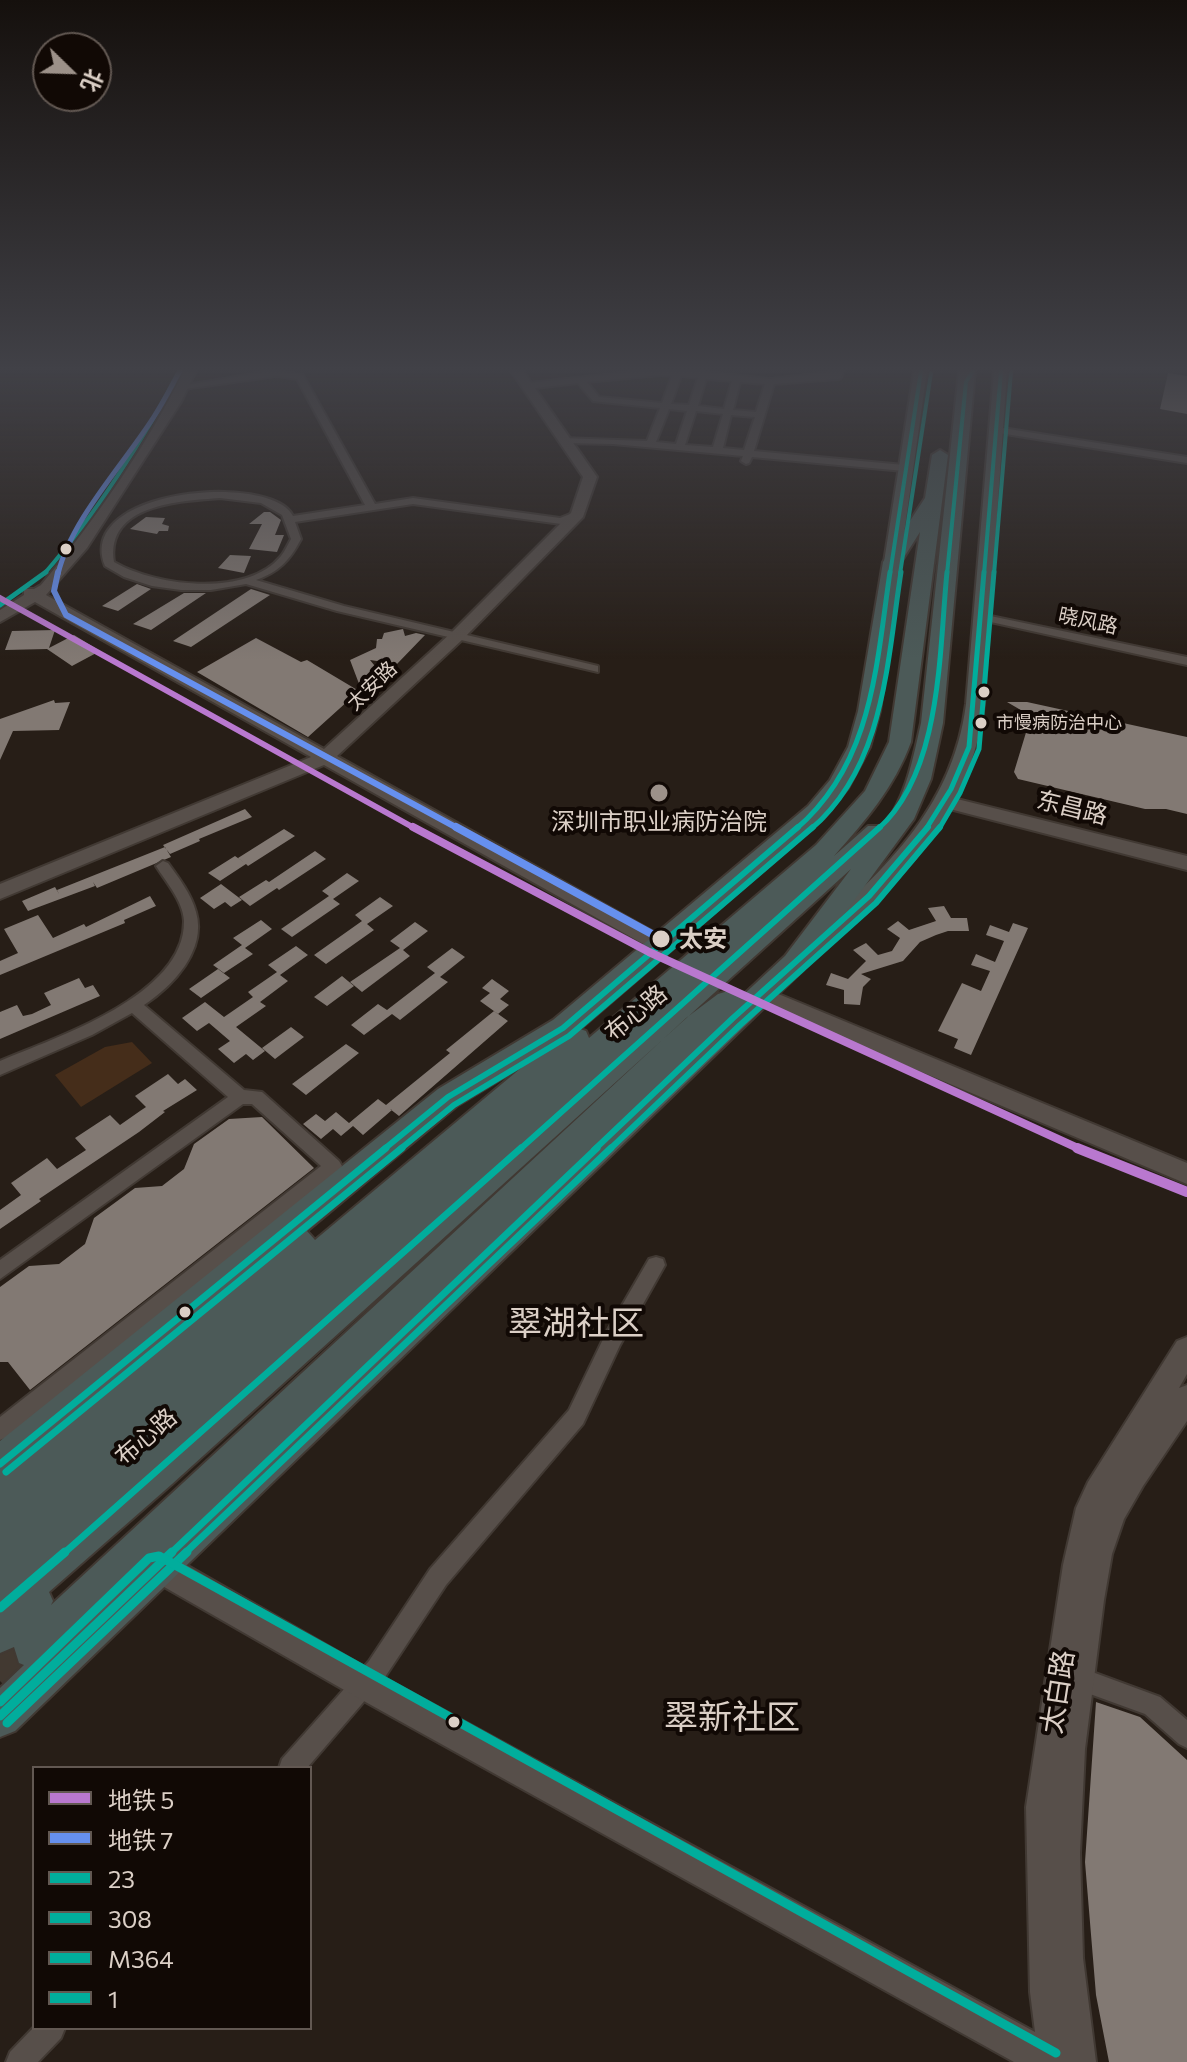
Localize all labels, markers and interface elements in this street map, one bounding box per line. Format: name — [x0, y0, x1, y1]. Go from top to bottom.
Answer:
north arrow — [32, 32, 112, 112]
text: 北 — [76, 65, 109, 96]
unlabelled marker — [58, 541, 74, 557]
street label: 晓风路 — [1056, 603, 1120, 639]
street label: 太安路 — [342, 657, 402, 715]
unlabelled marker — [976, 684, 992, 700]
place label: 市慢病防治中心 — [996, 712, 1122, 734]
marker: 市慢病防治中心 — [973, 715, 989, 731]
marker: 深圳市职业病防治院 — [648, 782, 670, 804]
street label: 东昌路 — [1034, 785, 1110, 831]
place label: 深圳市职业病防治院 — [551, 808, 767, 836]
place label: 太安 — [679, 925, 727, 953]
marker: 太安 — [650, 928, 672, 950]
street label: 布心路 — [599, 979, 673, 1047]
unlabelled marker — [177, 1304, 193, 1320]
district label: 翠湖社区 — [508, 1304, 644, 1344]
street label: 布心路 — [109, 1403, 183, 1471]
street label: 太白路 — [1035, 1648, 1081, 1736]
district label: 翠新社区 — [664, 1698, 800, 1738]
unlabelled marker — [446, 1714, 462, 1730]
legend — [32, 1766, 312, 2030]
text: 地铁 5 — [108, 1785, 174, 1814]
text: 地铁 7 — [108, 1825, 173, 1854]
text: 23 — [108, 1864, 135, 1893]
text: 308 — [108, 1904, 152, 1933]
text: M364 — [108, 1944, 174, 1973]
text: 1 — [108, 1984, 118, 2013]

